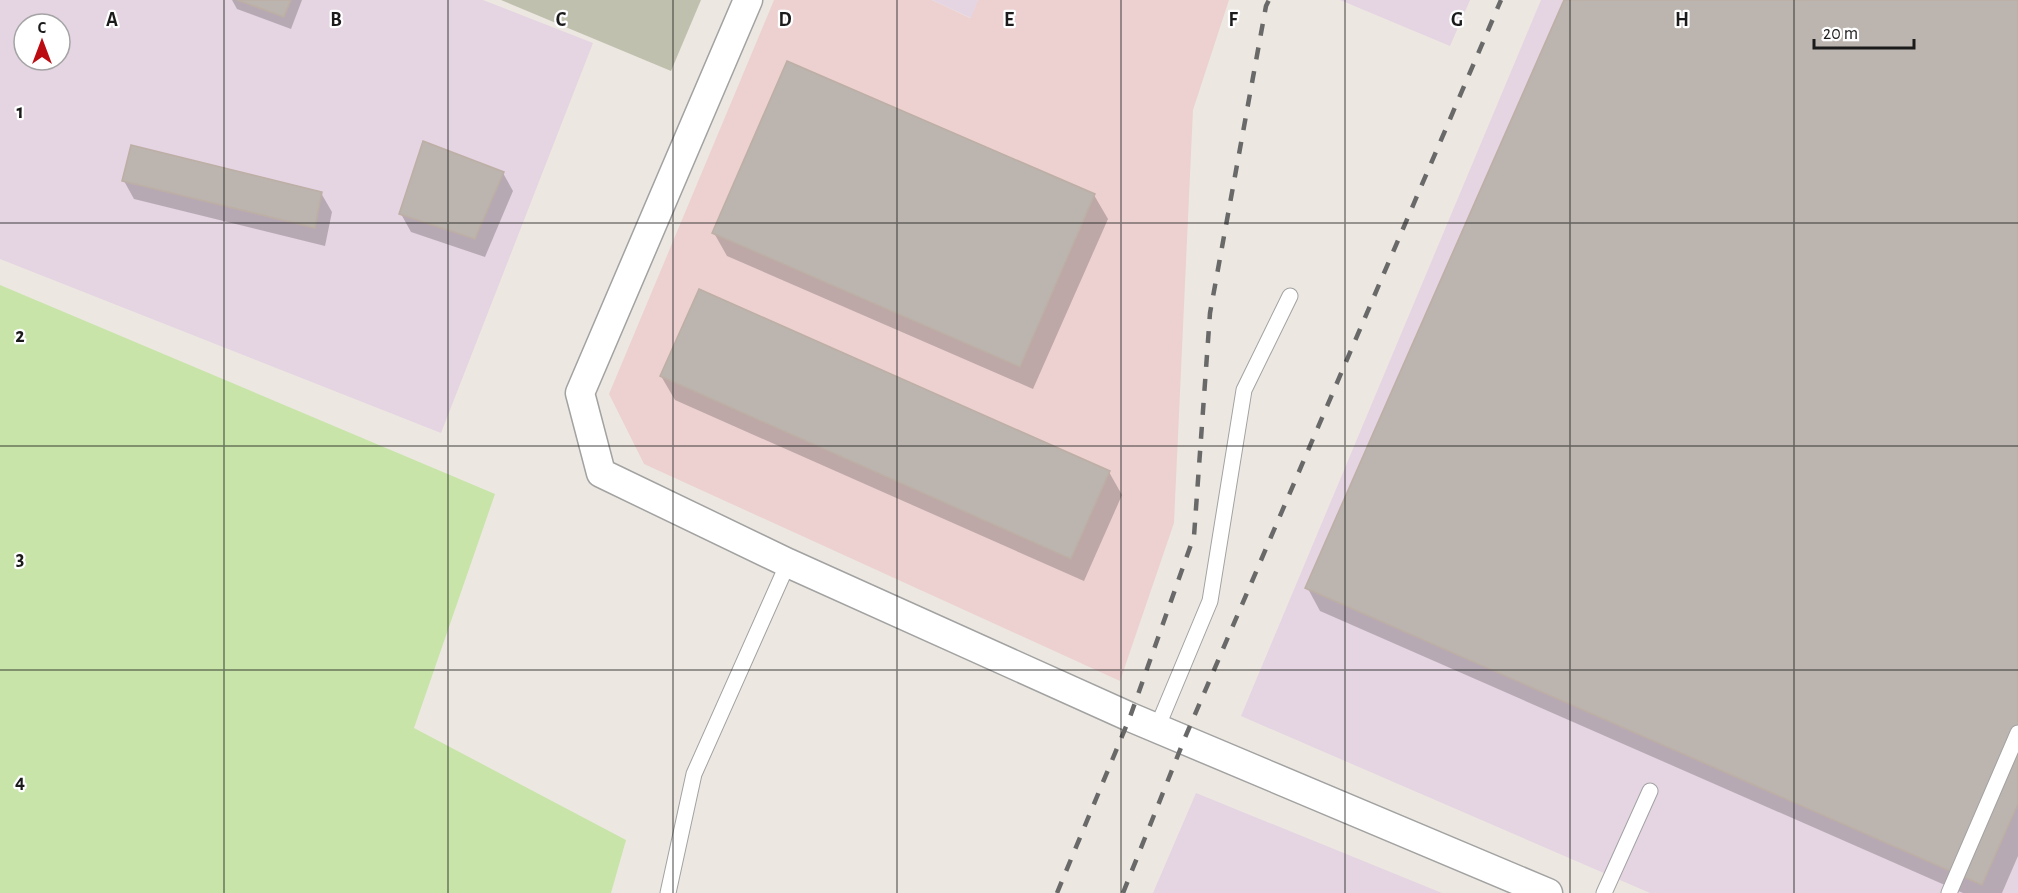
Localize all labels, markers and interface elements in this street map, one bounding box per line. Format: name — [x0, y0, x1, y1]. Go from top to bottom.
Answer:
text: A — [106, 10, 118, 30]
text: B — [330, 10, 342, 30]
text: C — [556, 10, 567, 30]
text: D — [778, 10, 792, 30]
text: E — [1004, 10, 1014, 30]
text: F — [1228, 10, 1238, 30]
text: G — [1451, 10, 1463, 30]
text: H — [1675, 10, 1689, 30]
north arrow — [12, 12, 72, 72]
scale bar — [1814, 12, 1914, 50]
text: С — [38, 20, 47, 36]
text: 20 m — [1823, 25, 1858, 43]
text: 1 — [16, 102, 24, 122]
text: 2 — [15, 326, 25, 346]
text: 3 — [16, 549, 24, 569]
text: 4 — [15, 772, 25, 792]

